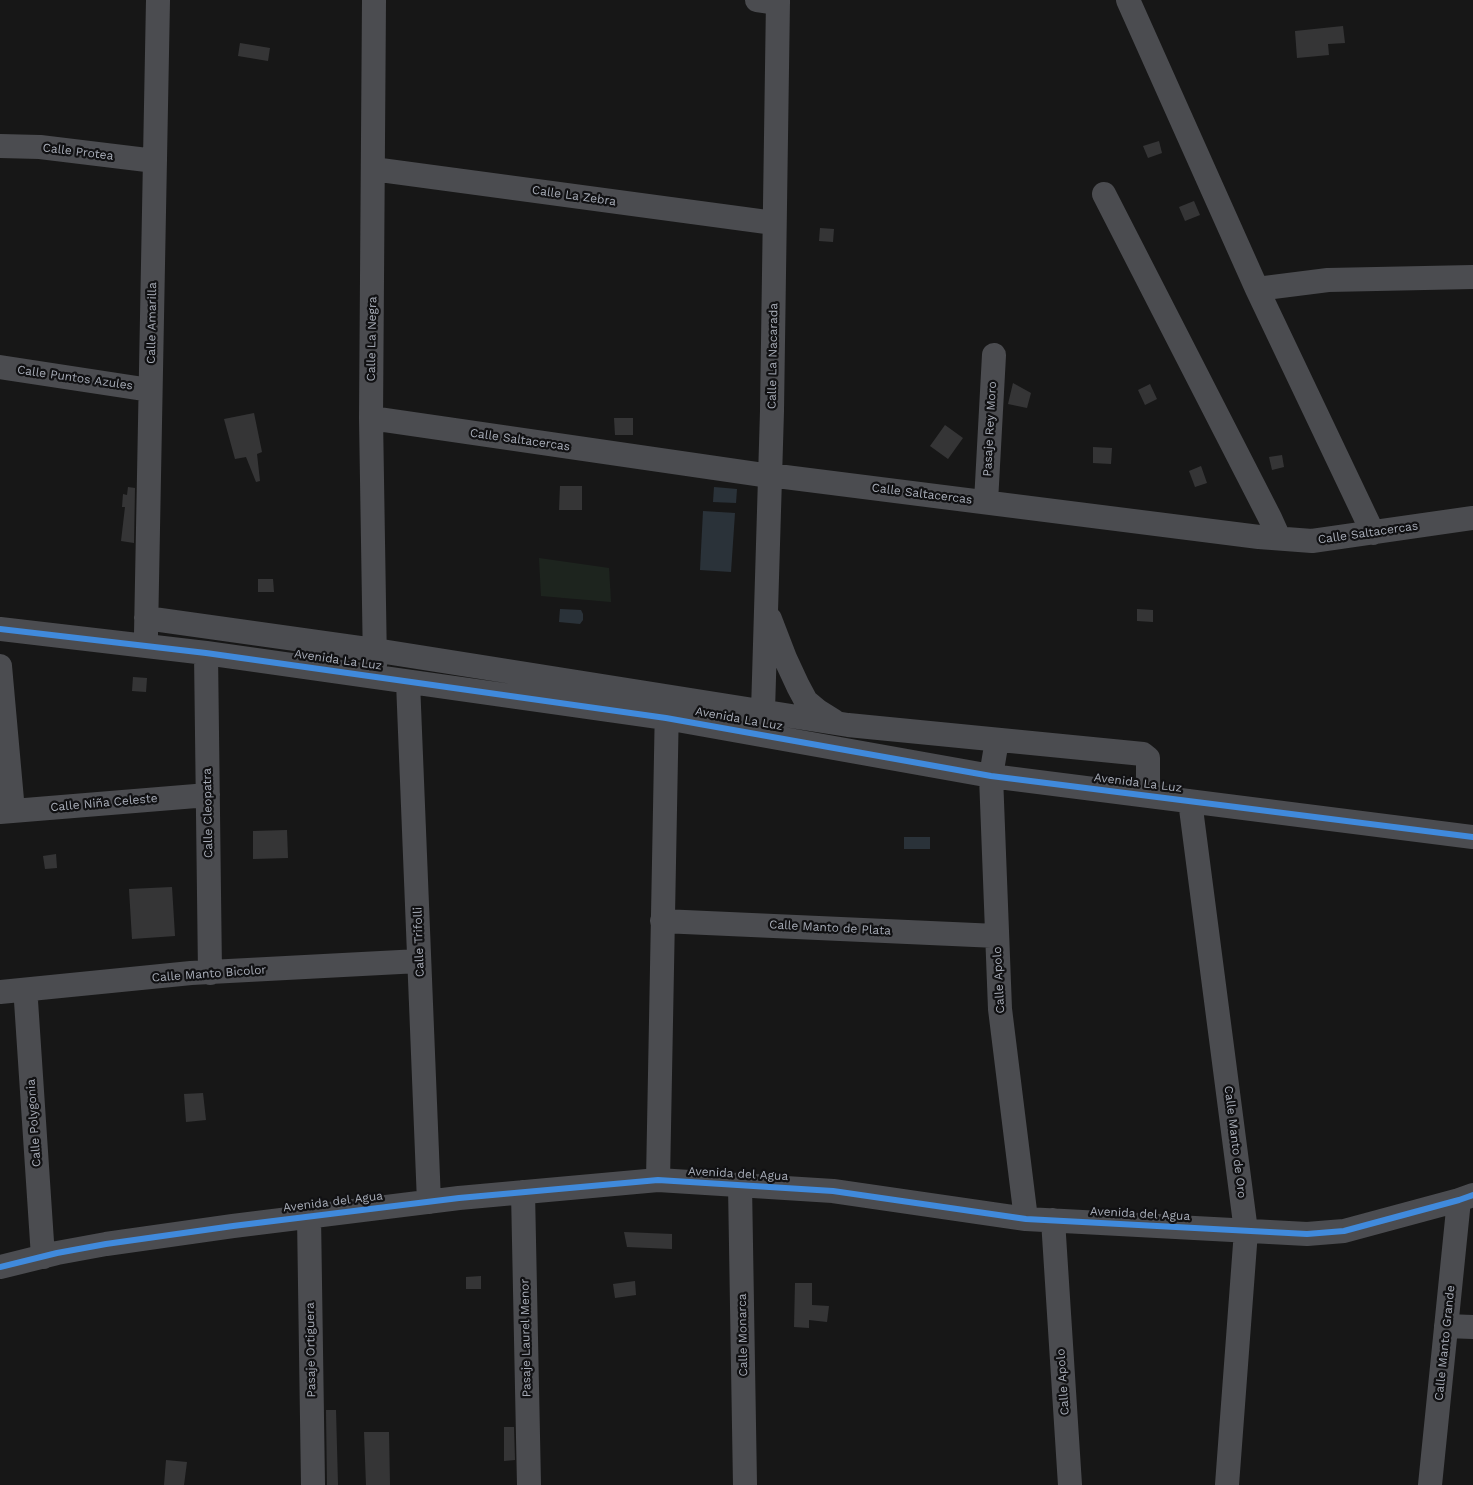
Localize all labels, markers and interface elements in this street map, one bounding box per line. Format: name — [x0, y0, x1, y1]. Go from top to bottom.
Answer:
street label: Calle Protea — [42, 141, 114, 163]
street label: Calle La Zebra — [531, 183, 617, 209]
street label: Calle Amarilla — [144, 282, 160, 364]
street label: Calle La Negra — [364, 296, 380, 382]
street label: Calle La Nacarada — [765, 303, 781, 409]
street label: Calle Puntos Azules — [16, 363, 134, 393]
street label: Pasaje Rey Moro — [980, 381, 1000, 477]
street label: Calle Saltacercas — [469, 426, 571, 454]
street label: Calle Saltacercas — [871, 481, 973, 507]
street label: Calle Saltacercas — [1317, 519, 1419, 547]
street label: Avenida La Luz — [293, 647, 383, 673]
street label: Avenida La Luz — [694, 704, 784, 734]
street label: Calle Cleopatra — [200, 768, 216, 858]
street label: Avenida La Luz — [1093, 770, 1183, 796]
street label: Calle Niña Celeste — [50, 791, 158, 815]
street label: Calle Trifolli — [411, 907, 427, 977]
street label: Calle Manto de Plata — [769, 918, 891, 938]
street label: Calle Apolo — [990, 946, 1008, 1014]
street label: Calle Manto Bicolor — [151, 963, 267, 985]
street label: Calle Polygonia — [24, 1078, 44, 1168]
street label: Calle Manto de Oro — [1221, 1085, 1249, 1199]
street label: Avenida del Agua — [687, 1164, 789, 1184]
street label: Avenida del Agua — [282, 1189, 384, 1215]
street label: Avenida del Agua — [1089, 1204, 1191, 1224]
street label: Pasaje Laurel Menor — [518, 1278, 534, 1398]
street label: Calle Manto Grande — [1432, 1285, 1458, 1401]
street label: Calle Monarca — [735, 1293, 751, 1377]
street label: Pasaje Ortiguera — [303, 1302, 319, 1398]
street label: Calle Apolo — [1053, 1348, 1073, 1416]

